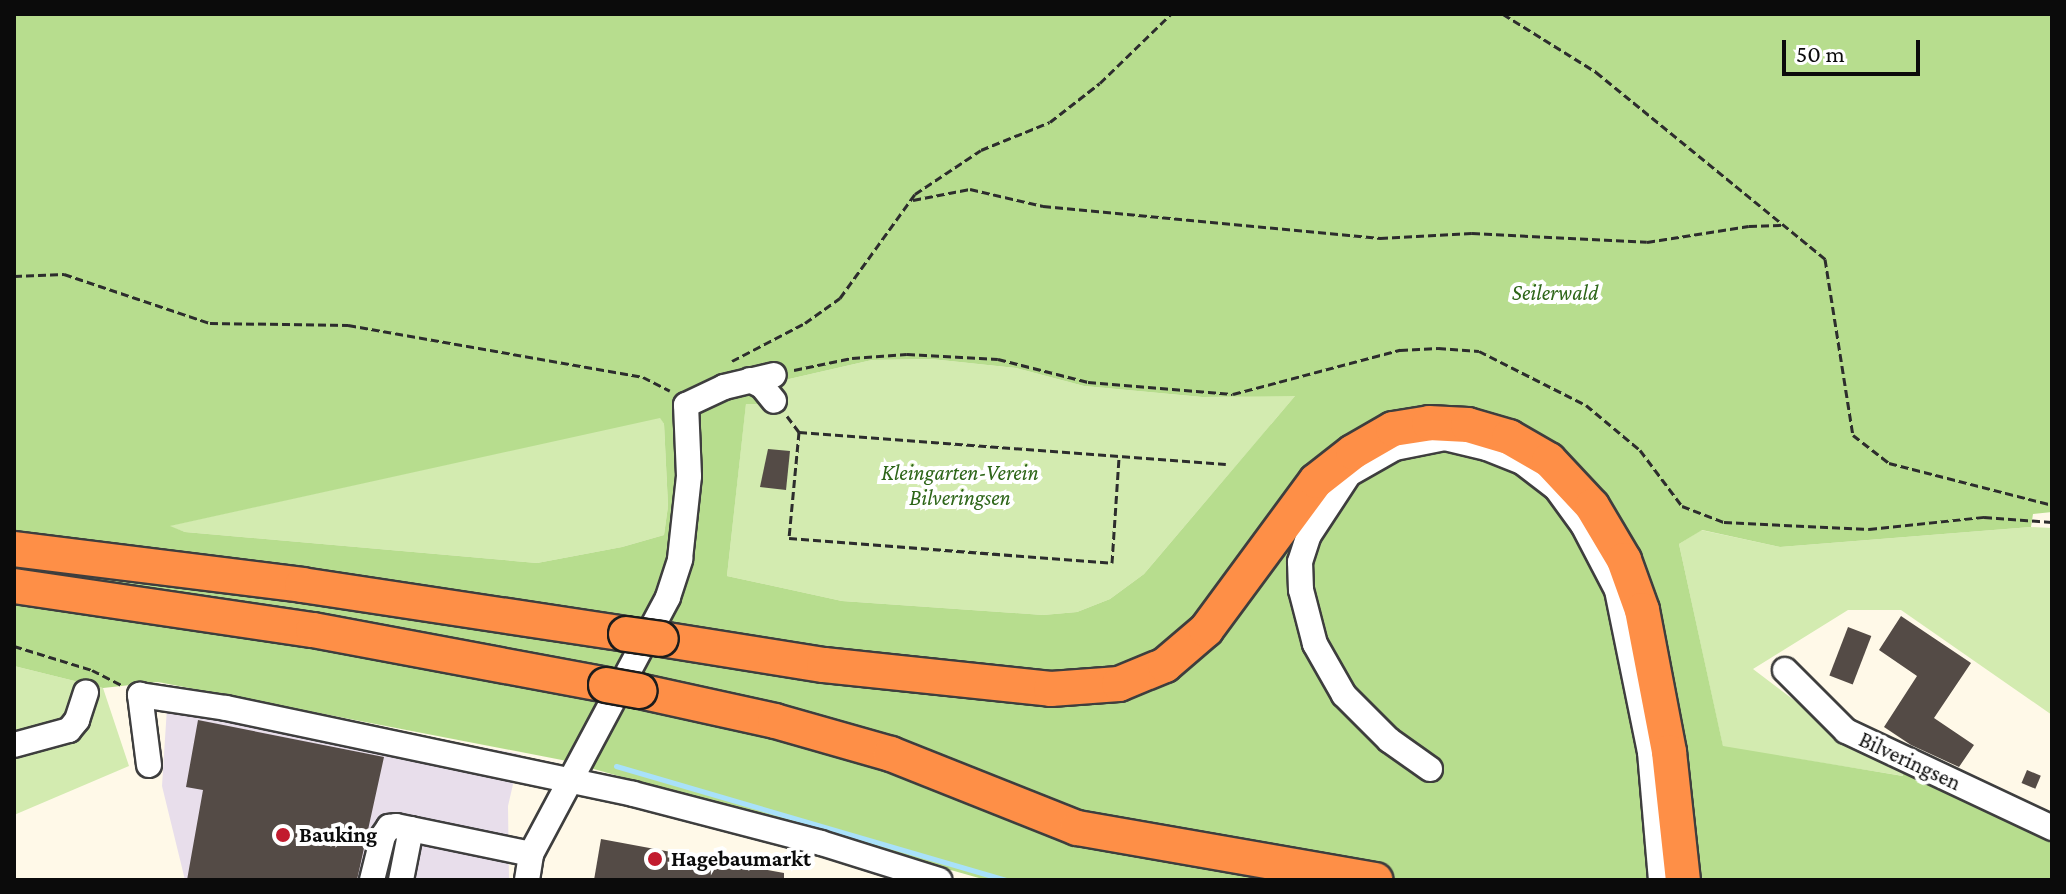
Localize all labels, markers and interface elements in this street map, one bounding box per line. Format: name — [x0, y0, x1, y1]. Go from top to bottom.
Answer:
scale bar — [1786, 24, 1924, 74]
text: 50 m — [1796, 40, 1845, 67]
park label: Seilerwald — [1512, 280, 1598, 306]
park label: Kleingarten-Verein Bilveringsen — [881, 459, 1039, 510]
street label: Bilveringsen — [1855, 726, 1965, 796]
place label: Bauking — [299, 822, 377, 848]
marker: Bauking — [274, 826, 292, 844]
place label: Hagebaumarkt — [671, 846, 811, 872]
marker: Hagebaumarkt — [646, 850, 664, 868]

